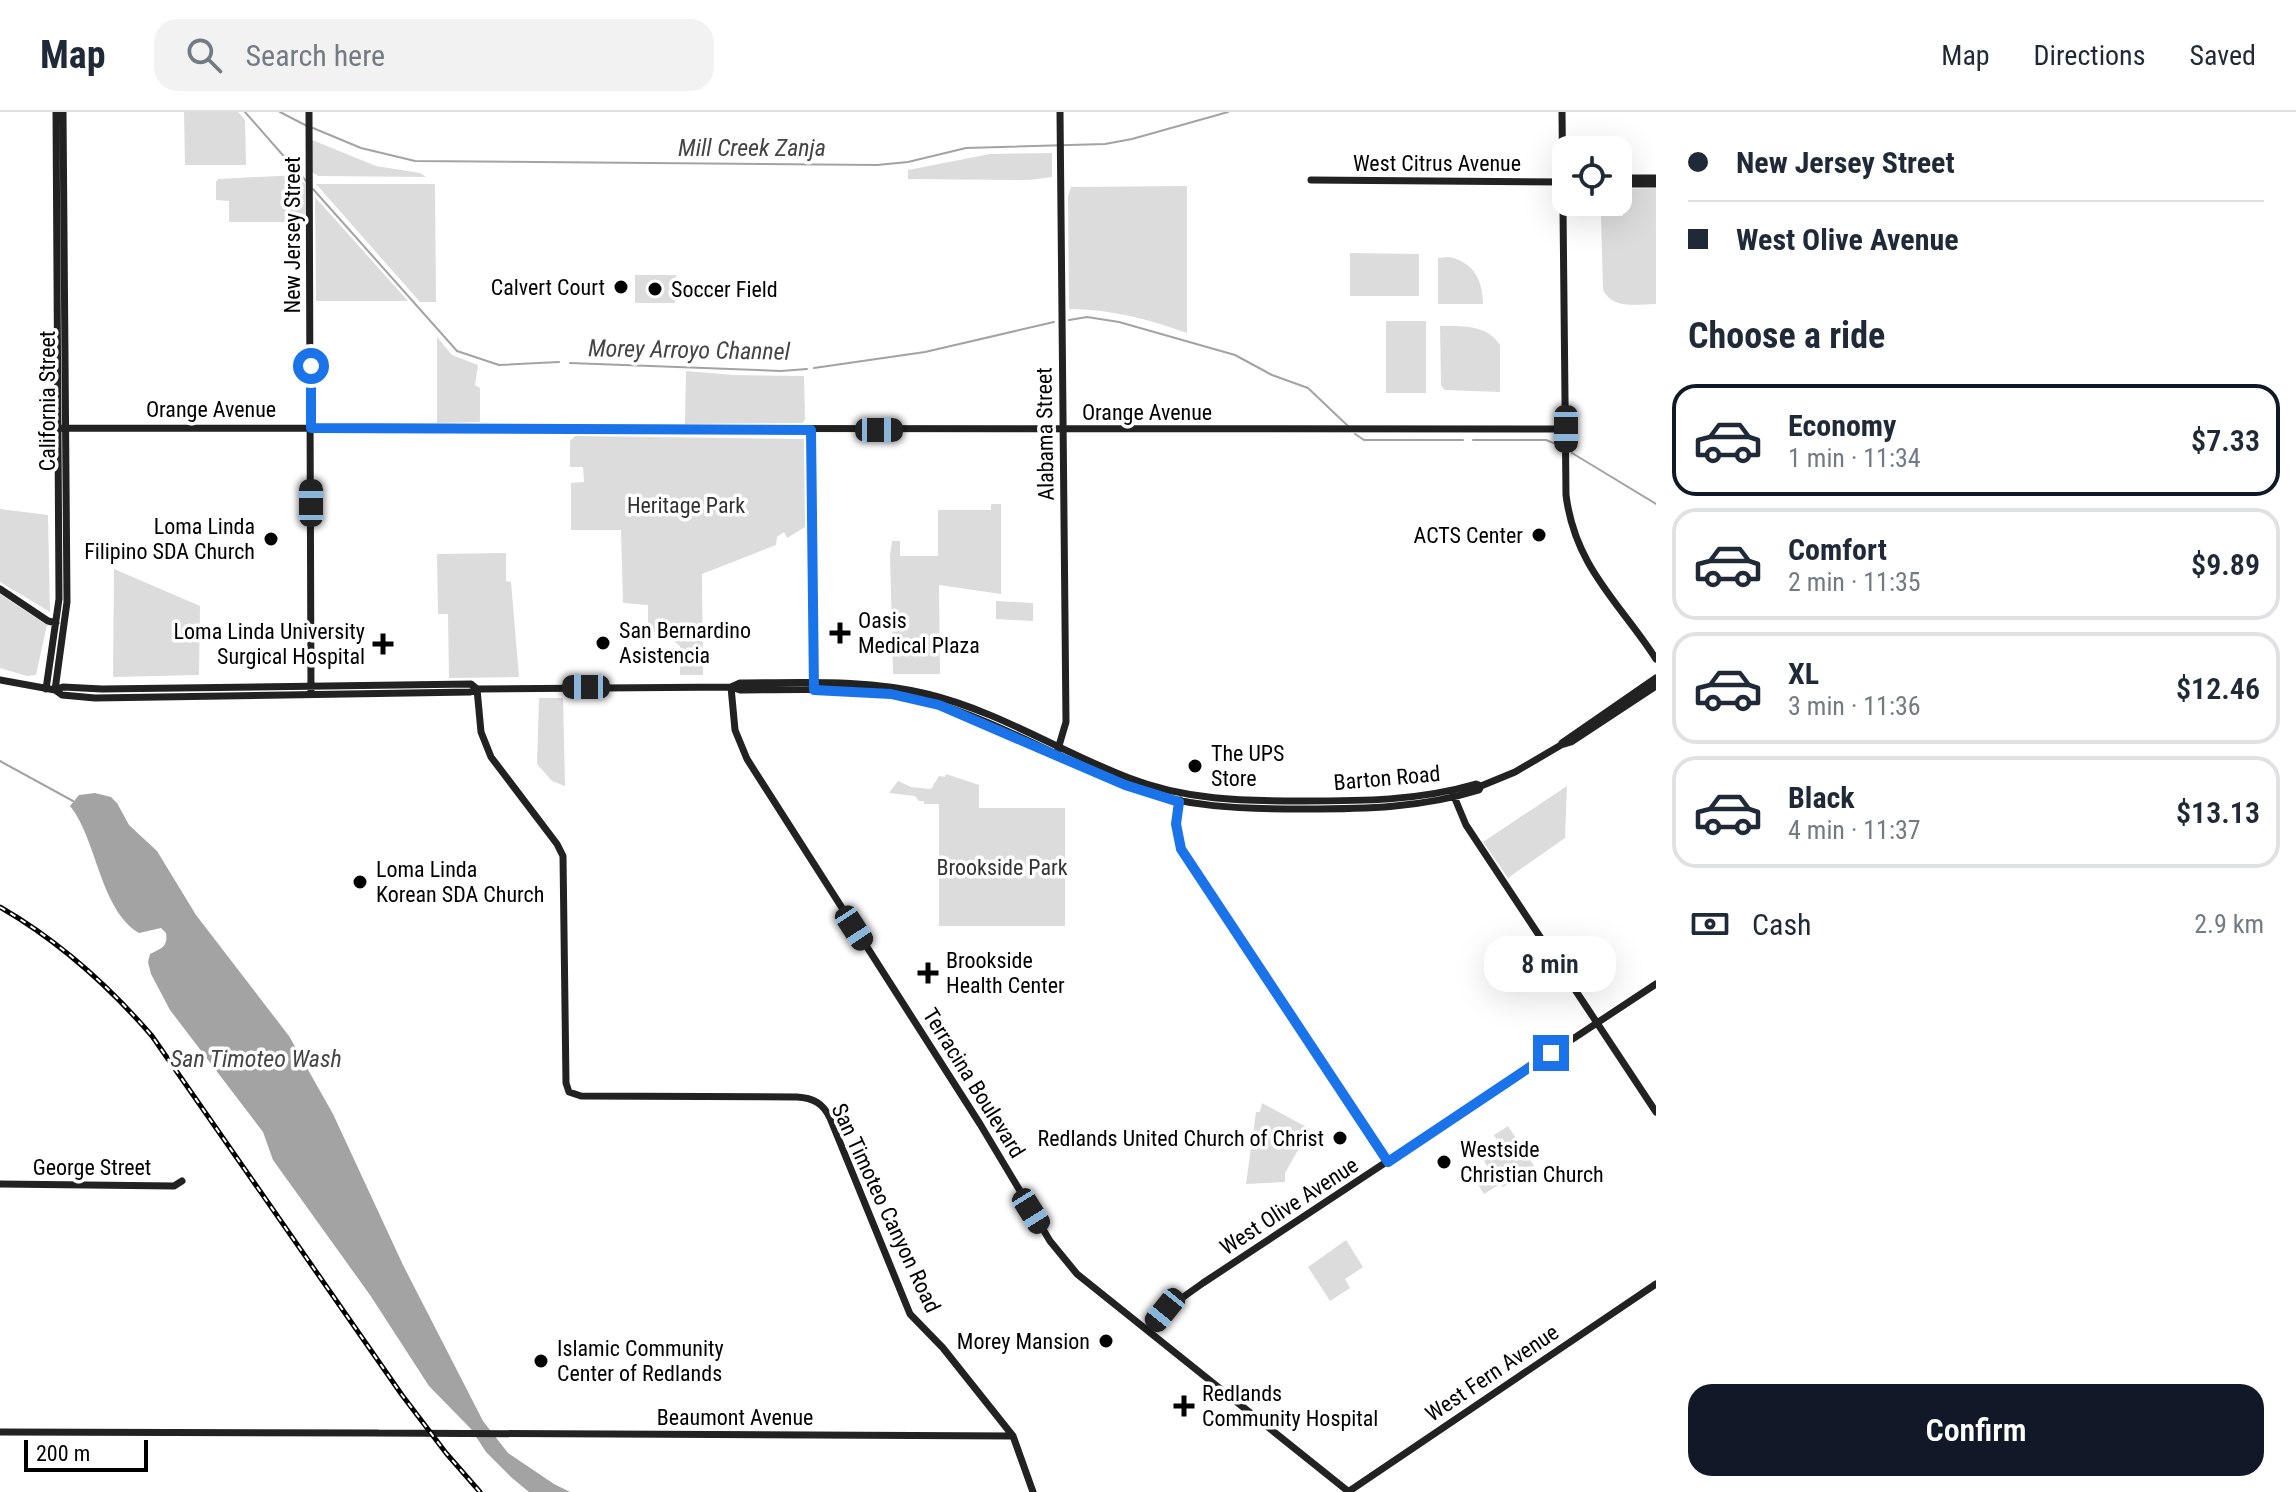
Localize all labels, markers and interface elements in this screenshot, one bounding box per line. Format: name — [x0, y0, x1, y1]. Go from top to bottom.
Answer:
search box — [154, 19, 714, 91]
text: Map — [40, 33, 106, 77]
icon: search — [182, 33, 226, 77]
text: Search here — [246, 38, 385, 73]
text: Map — [1941, 39, 1990, 72]
text: Directions — [2034, 39, 2145, 72]
text: Saved — [2189, 39, 2256, 72]
water label: Mill Creek Zanja — [678, 134, 826, 162]
map controls — [1552, 136, 1632, 216]
button: locate — [1552, 136, 1632, 216]
text: New Jersey Street — [1736, 145, 1955, 180]
street label: West Citrus Avenue — [1353, 151, 1521, 176]
street label: New Jersey Street — [280, 157, 305, 313]
text: West Olive Avenue — [1736, 222, 1959, 257]
place label: Calvert Court — [491, 275, 605, 300]
place label: Soccer Field — [671, 277, 778, 302]
marker: Calvert Court — [612, 278, 630, 296]
marker: Soccer Field — [646, 280, 664, 298]
text: Choose a ride — [1688, 315, 1885, 357]
street label: California Street — [35, 331, 60, 471]
water label: Morey Arroyo Channel — [588, 334, 791, 366]
route start — [293, 348, 329, 384]
street label: Alabama Street — [1031, 367, 1059, 501]
street label: Orange Avenue — [146, 397, 276, 422]
street label: Orange Avenue — [1082, 400, 1212, 425]
icon: car — [1692, 404, 1764, 476]
car — [1554, 405, 1578, 453]
text: Economy — [1788, 408, 1896, 443]
car — [855, 418, 903, 442]
text: $7.33 — [2191, 423, 2260, 458]
text: 1 min · 11:34 — [1788, 443, 1921, 473]
car — [299, 479, 323, 527]
park label: Heritage Park — [627, 493, 745, 518]
place label: Loma Linda Filipino SDA Church — [84, 514, 255, 564]
place label: ACTS Center — [1414, 523, 1523, 548]
marker: ACTS Center — [1530, 526, 1548, 544]
icon: car — [1692, 528, 1764, 600]
marker: Loma Linda Filipino SDA Church — [262, 530, 280, 548]
text: Comfort — [1788, 532, 1887, 567]
text: $9.89 — [2191, 547, 2260, 582]
text: 2 min · 11:35 — [1788, 567, 1921, 597]
place label: Oasis Medical Plaza — [858, 608, 980, 658]
place label: San Bernardino Asistencia — [619, 618, 751, 668]
place label: Loma Linda University Surgical Hospital — [174, 619, 365, 669]
marker: Oasis Medical Plaza — [829, 622, 851, 644]
marker: Loma Linda University Surgical Hospital — [372, 633, 394, 655]
marker: San Bernardino Asistencia — [594, 634, 612, 652]
icon: car — [1692, 652, 1764, 724]
text: XL — [1788, 656, 1819, 691]
text: $12.46 — [2176, 671, 2260, 706]
car — [562, 675, 610, 699]
text: 3 min · 11:36 — [1788, 691, 1921, 721]
place label: The UPS Store — [1211, 741, 1284, 791]
marker: The UPS Store — [1186, 757, 1204, 775]
street label: Barton Road — [1333, 761, 1441, 795]
icon: car — [1692, 776, 1764, 848]
text: Black — [1788, 780, 1855, 815]
text: $13.13 — [2176, 795, 2260, 830]
text: 4 min · 11:37 — [1788, 815, 1921, 845]
park label: Brookside Park — [936, 855, 1068, 880]
place label: Loma Linda Korean SDA Church — [376, 857, 544, 907]
marker: Loma Linda Korean SDA Church — [351, 873, 369, 891]
car — [831, 901, 877, 955]
icon: cash — [1688, 902, 1732, 946]
text: Cash — [1752, 907, 1812, 942]
text: 2.9 km — [2194, 909, 2264, 939]
callout: 8 min — [1485, 937, 1617, 993]
place label: Brookside Health Center — [946, 948, 1065, 998]
text: 8 min — [1521, 949, 1579, 979]
marker: Brookside Health Center — [917, 962, 939, 984]
street label: Terracina Boulevard — [918, 1004, 1030, 1162]
route end — [1533, 1035, 1569, 1071]
water label: San Timoteo Wash — [170, 1045, 342, 1073]
street label: San Timoteo Canyon Road — [827, 1099, 945, 1317]
place label: Redlands United Church of Christ — [1038, 1126, 1324, 1151]
marker: Redlands United Church of Christ — [1331, 1129, 1349, 1147]
place label: Westside Christian Church — [1460, 1137, 1604, 1187]
street label: West Olive Avenue — [1215, 1152, 1363, 1260]
marker: Westside Christian Church — [1435, 1153, 1453, 1171]
street label: George Street — [33, 1155, 151, 1180]
car — [1008, 1184, 1054, 1238]
car — [1141, 1284, 1189, 1336]
street label: West Fern Avenue — [1421, 1319, 1563, 1427]
place label: Morey Mansion — [957, 1329, 1090, 1354]
marker: Morey Mansion — [1097, 1332, 1115, 1350]
place label: Islamic Community Center of Redlands — [557, 1336, 724, 1386]
marker: Islamic Community Center of Redlands — [532, 1352, 550, 1370]
place label: Redlands Community Hospital — [1202, 1381, 1378, 1431]
button: Confirm — [1688, 1384, 2264, 1476]
marker: Redlands Community Hospital — [1173, 1395, 1195, 1417]
street label: Beaumont Avenue — [657, 1405, 813, 1430]
scale bar — [24, 1436, 148, 1472]
text: 200 m — [36, 1441, 90, 1466]

